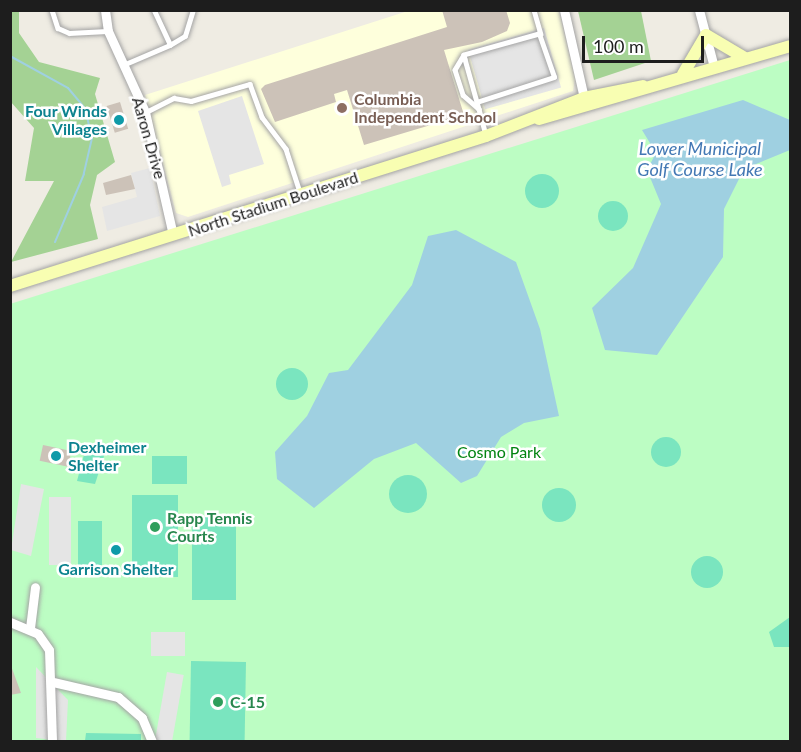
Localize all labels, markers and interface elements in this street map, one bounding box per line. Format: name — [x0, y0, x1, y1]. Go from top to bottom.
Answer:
scale bar — [585, 24, 706, 62]
text: 100 m — [593, 35, 644, 57]
place label: Columbia Independent School — [354, 89, 496, 127]
street label: Aaron Drive — [128, 95, 170, 181]
place label: Four Winds Villages — [25, 101, 107, 139]
marker: Columbia Independent School — [335, 101, 349, 115]
marker: Four Winds Villages — [112, 113, 126, 127]
water label: Lower Municipal Golf Course Lake — [637, 138, 763, 180]
street label: North Stadium Boulevard — [186, 167, 360, 241]
place label: Dexheimer Shelter — [68, 437, 146, 475]
park label: Cosmo Park — [457, 442, 541, 462]
marker: Dexheimer Shelter — [49, 449, 63, 463]
place label: Rapp Tennis Courts — [167, 508, 253, 546]
marker: Rapp Tennis Courts — [148, 520, 162, 534]
marker: Garrison Shelter — [109, 543, 123, 557]
place label: Garrison Shelter — [58, 559, 174, 579]
place label: C-15 — [230, 692, 265, 712]
marker: C-15 — [211, 695, 225, 709]

